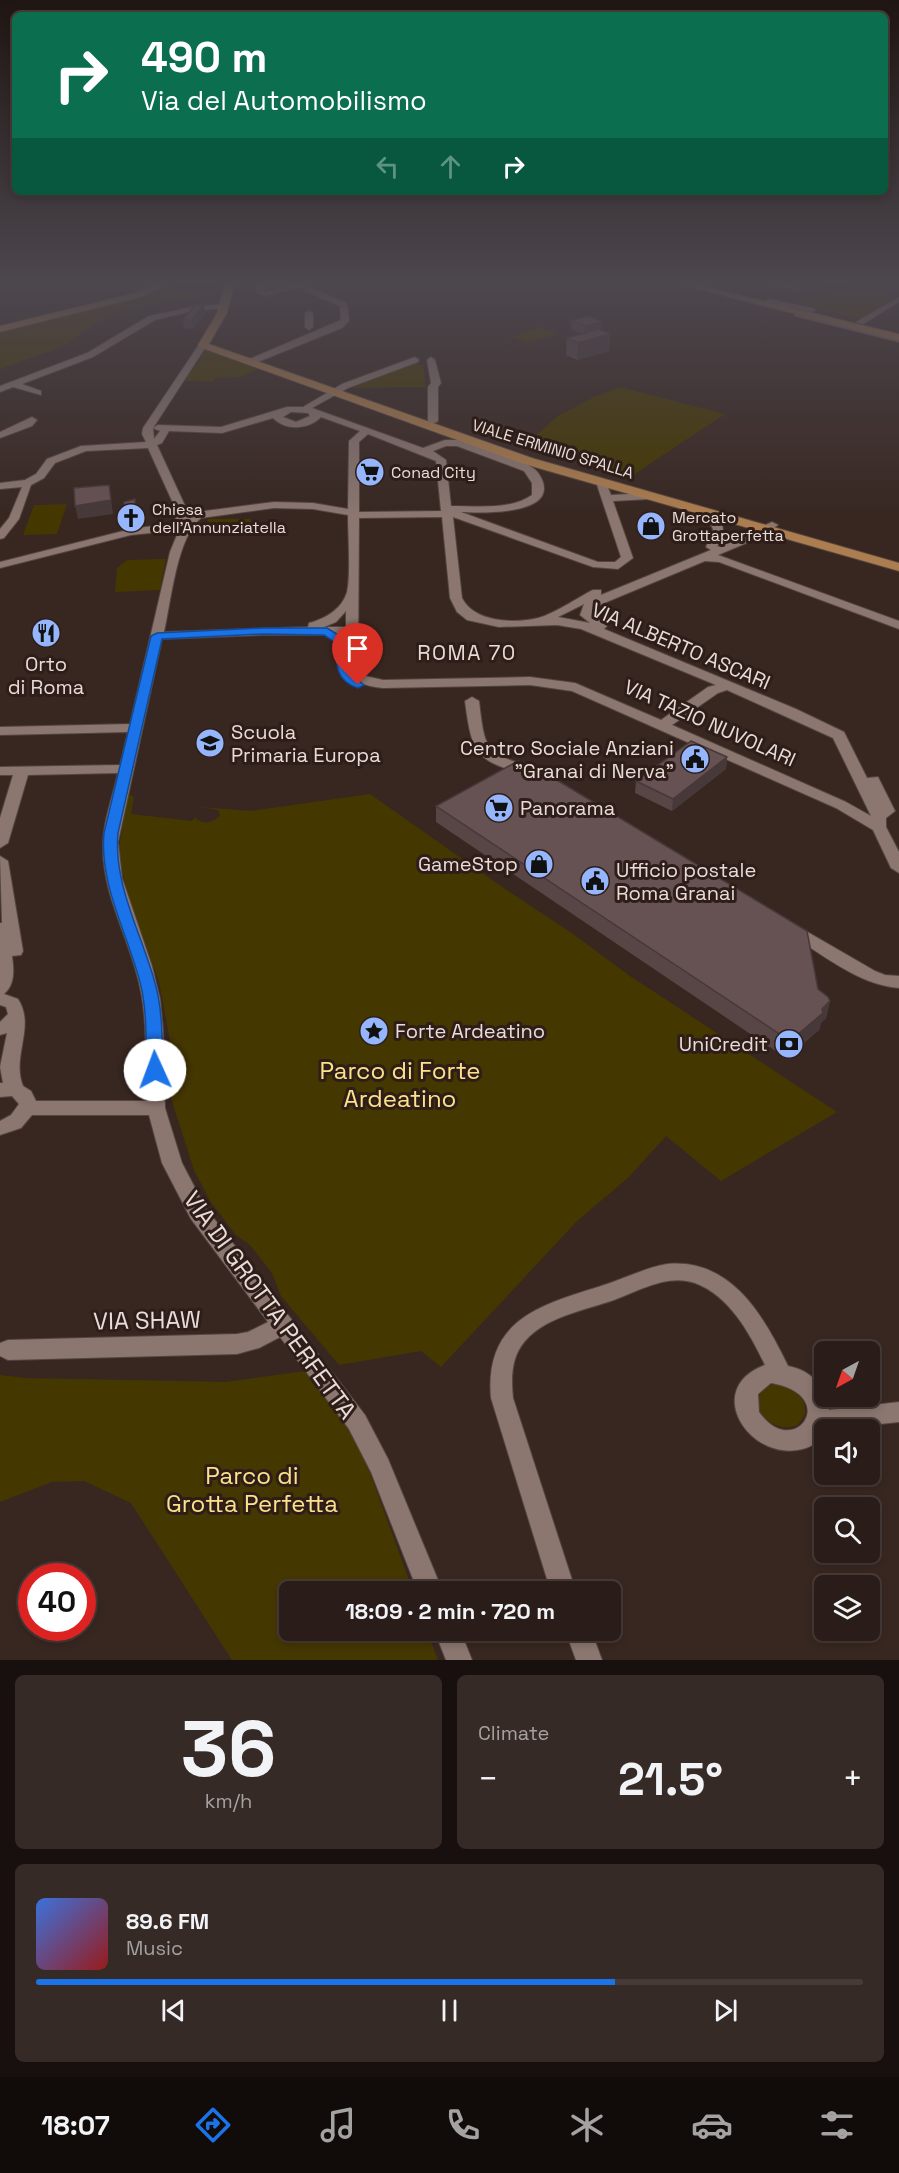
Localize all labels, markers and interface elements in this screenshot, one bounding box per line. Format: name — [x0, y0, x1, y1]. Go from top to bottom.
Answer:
text: 490 m — [141, 31, 267, 84]
icon: right — [42, 36, 120, 114]
text: Via del Automobilismo — [141, 83, 427, 118]
icon: left — [371, 150, 404, 183]
icon: ahead — [434, 150, 467, 183]
icon: right — [497, 150, 530, 183]
street label: VIALE ERMINIO SPALLA — [470, 414, 636, 484]
supermarket icon: Conad City — [354, 456, 386, 488]
place label: Conad City — [391, 462, 476, 483]
place label: Chiesa dell'Annunziatella — [152, 499, 286, 538]
church icon: Chiesa dell'Annunziatella — [115, 502, 147, 534]
place label: Mercato Grottaperfetta — [672, 507, 784, 546]
shop icon: Mercato Grottaperfetta — [635, 510, 667, 542]
street label: VIA ALBERTO ASCARI — [588, 597, 774, 695]
restaurant icon: Orto di Roma — [30, 617, 62, 649]
pin — [332, 623, 383, 685]
icon: arrive — [341, 632, 374, 665]
district label: ROMA 70 — [417, 639, 517, 666]
place label: Orto di Roma — [8, 651, 84, 700]
street label: VIA TAZIO NUVOLARI — [620, 673, 800, 773]
place label: Scuola Primaria Europa — [231, 719, 381, 768]
school or university icon: Scuola Primaria Europa — [194, 727, 226, 759]
place label: Centro Sociale Anziani "Granai di Nerva" — [460, 735, 674, 784]
public building icon: Centro Sociale Anziani "Granai di Nerva" — [679, 743, 711, 775]
supermarket icon: Panorama — [483, 792, 515, 824]
place label: Panorama — [520, 795, 615, 821]
shop icon: GameStop — [523, 848, 555, 880]
place label: GameStop — [418, 851, 518, 877]
place label: Ufficio postale Roma Granai — [616, 857, 756, 906]
public building icon: Ufficio postale Roma Granai — [579, 865, 611, 897]
place icon: Forte Ardeatino — [358, 1015, 390, 1047]
place label: Forte Ardeatino — [395, 1018, 545, 1044]
bank icon: UniCredit — [773, 1028, 805, 1060]
place label: UniCredit — [679, 1031, 768, 1057]
position arrow — [123, 1038, 187, 1102]
park label: Parco di Forte Ardeatino — [320, 1055, 480, 1114]
street label: VIA DI GROTTA PERFETTA — [177, 1185, 363, 1425]
street label: VIA SHAW — [93, 1304, 201, 1336]
north arrow — [814, 1341, 880, 1407]
map controls — [814, 1341, 880, 1641]
button: sound — [814, 1419, 880, 1485]
park label: Parco di Grotta Perfetta — [166, 1460, 338, 1519]
button: search — [814, 1497, 880, 1563]
speed limit sign: 40 — [18, 1563, 96, 1641]
button: layers — [814, 1575, 880, 1641]
text: 18:09 · 2 min · 720 m — [345, 1597, 555, 1625]
text: 36 — [181, 1699, 276, 1799]
text: Climate — [478, 1720, 549, 1746]
text: 21.5° — [618, 1751, 723, 1808]
text: − — [478, 1758, 498, 1800]
text: + — [843, 1758, 863, 1800]
text: km/h — [205, 1788, 252, 1814]
text: 89.6 FM — [126, 1907, 209, 1935]
text: Music — [126, 1935, 183, 1961]
icon: previous — [157, 1994, 190, 2027]
icon: pause — [433, 1994, 466, 2027]
icon: next — [709, 1994, 742, 2027]
icon: directions — [192, 2104, 234, 2146]
icon: music — [317, 2104, 359, 2146]
icon: phone — [442, 2104, 484, 2146]
icon: climate — [566, 2104, 608, 2146]
icon: car — [691, 2104, 733, 2146]
icon: filters — [816, 2104, 858, 2146]
text: 18:07 — [41, 2108, 110, 2143]

